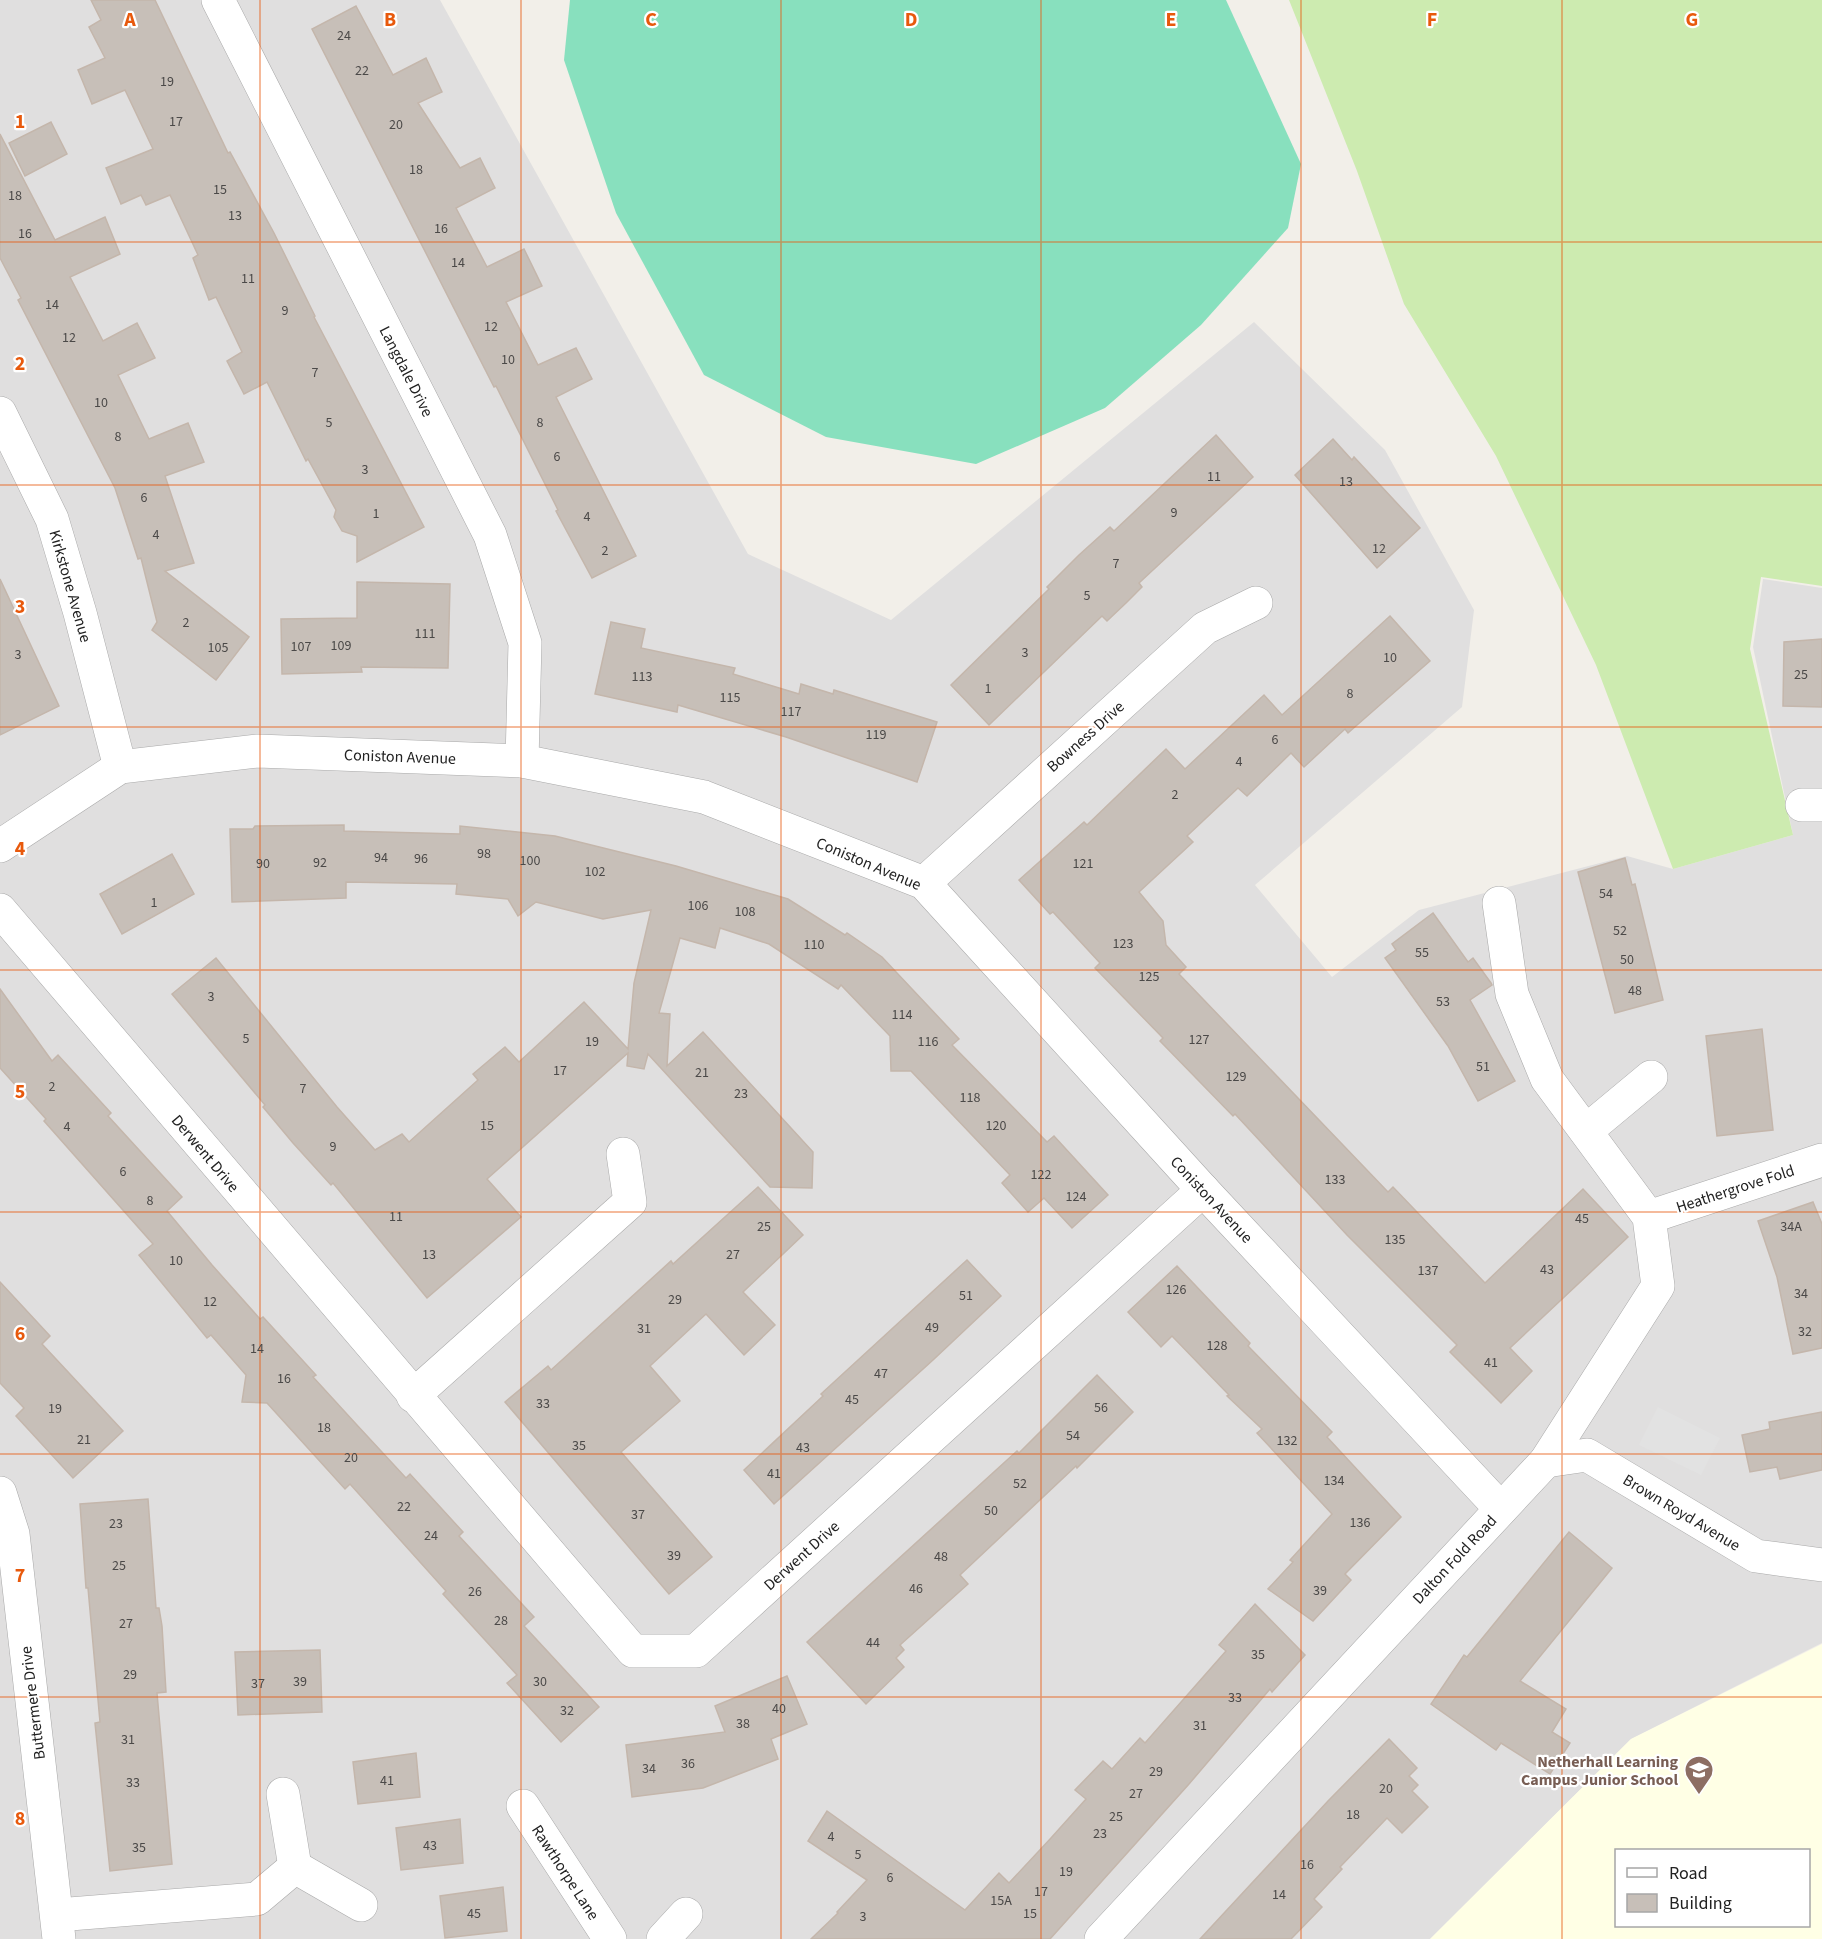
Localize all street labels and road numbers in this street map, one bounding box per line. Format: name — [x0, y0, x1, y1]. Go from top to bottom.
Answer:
street label: Langdale Drive — [374, 322, 438, 421]
street label: Kirkstone Avenue — [43, 527, 97, 645]
street label: Bowness Drive — [1042, 696, 1129, 778]
street label: Coniston Avenue — [344, 744, 456, 770]
street label: Coniston Avenue — [813, 832, 925, 896]
street label: Derwent Drive — [166, 1110, 244, 1197]
street label: Coniston Avenue — [1165, 1151, 1258, 1248]
street label: Heathergrove Fold — [1673, 1159, 1797, 1218]
street label: Brown Royd Avenue — [1619, 1469, 1744, 1557]
street label: Dalton Fold Road — [1408, 1510, 1502, 1609]
street label: Derwent Drive — [759, 1516, 844, 1596]
street label: Buttermere Drive — [15, 1645, 51, 1761]
street label: Rawthorpe Lane — [526, 1821, 604, 1925]

